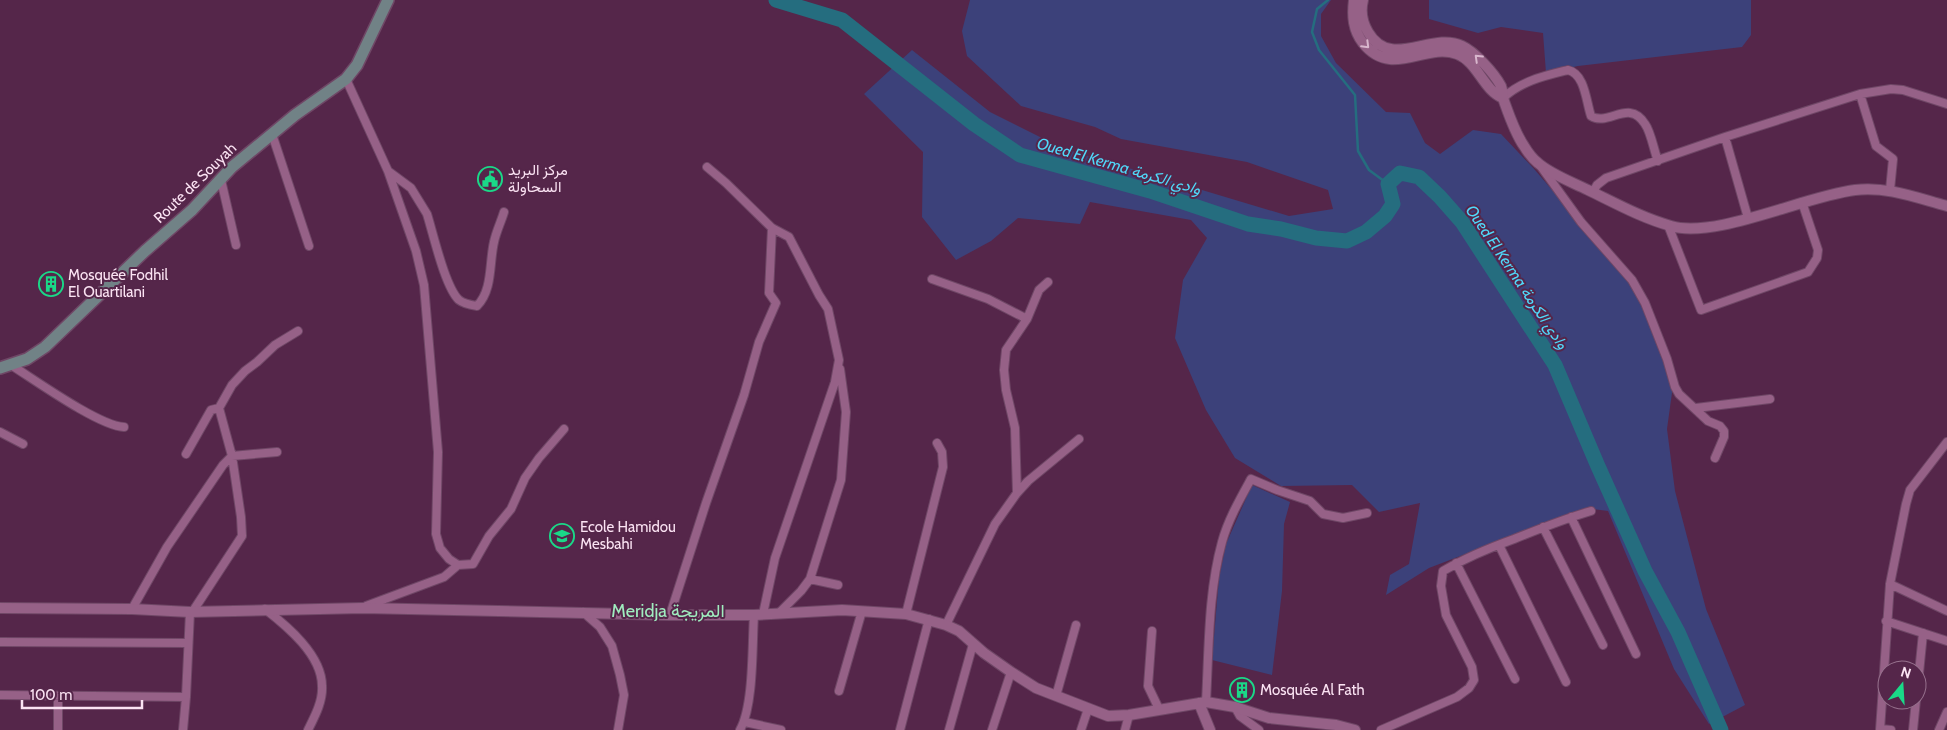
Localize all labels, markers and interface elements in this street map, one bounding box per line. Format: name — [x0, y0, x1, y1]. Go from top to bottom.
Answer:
one-way arrow — [1360, 39, 1369, 48]
one-way arrow — [1475, 55, 1484, 64]
water label: Oued El Kerma وادي الكرمة — [1034, 133, 1203, 202]
street label: Route de Souyah — [150, 139, 240, 227]
place label: مركز البريد السحاولة — [508, 161, 568, 196]
public building icon: مركز البريد السحاولة — [477, 166, 503, 192]
water label: Oued El Kerma وادي الكرمة — [1458, 201, 1572, 355]
place label: Mosquée Fodhil El Ouartilani — [68, 266, 168, 301]
building icon: Mosquée Fodhil El Ouartilani — [38, 271, 64, 297]
place label: Ecole Hamidou Mesbahi — [580, 518, 676, 553]
school or university icon: Ecole Hamidou Mesbahi — [549, 523, 575, 549]
district label: Meridja المريجة — [611, 600, 725, 622]
north arrow — [1877, 660, 1927, 710]
text: N — [1899, 663, 1914, 683]
building icon: Mosquée Al Fath — [1229, 677, 1255, 703]
scale bar — [22, 678, 142, 710]
place label: Mosquée Al Fath — [1260, 681, 1365, 699]
text: 100 m — [30, 686, 72, 704]

